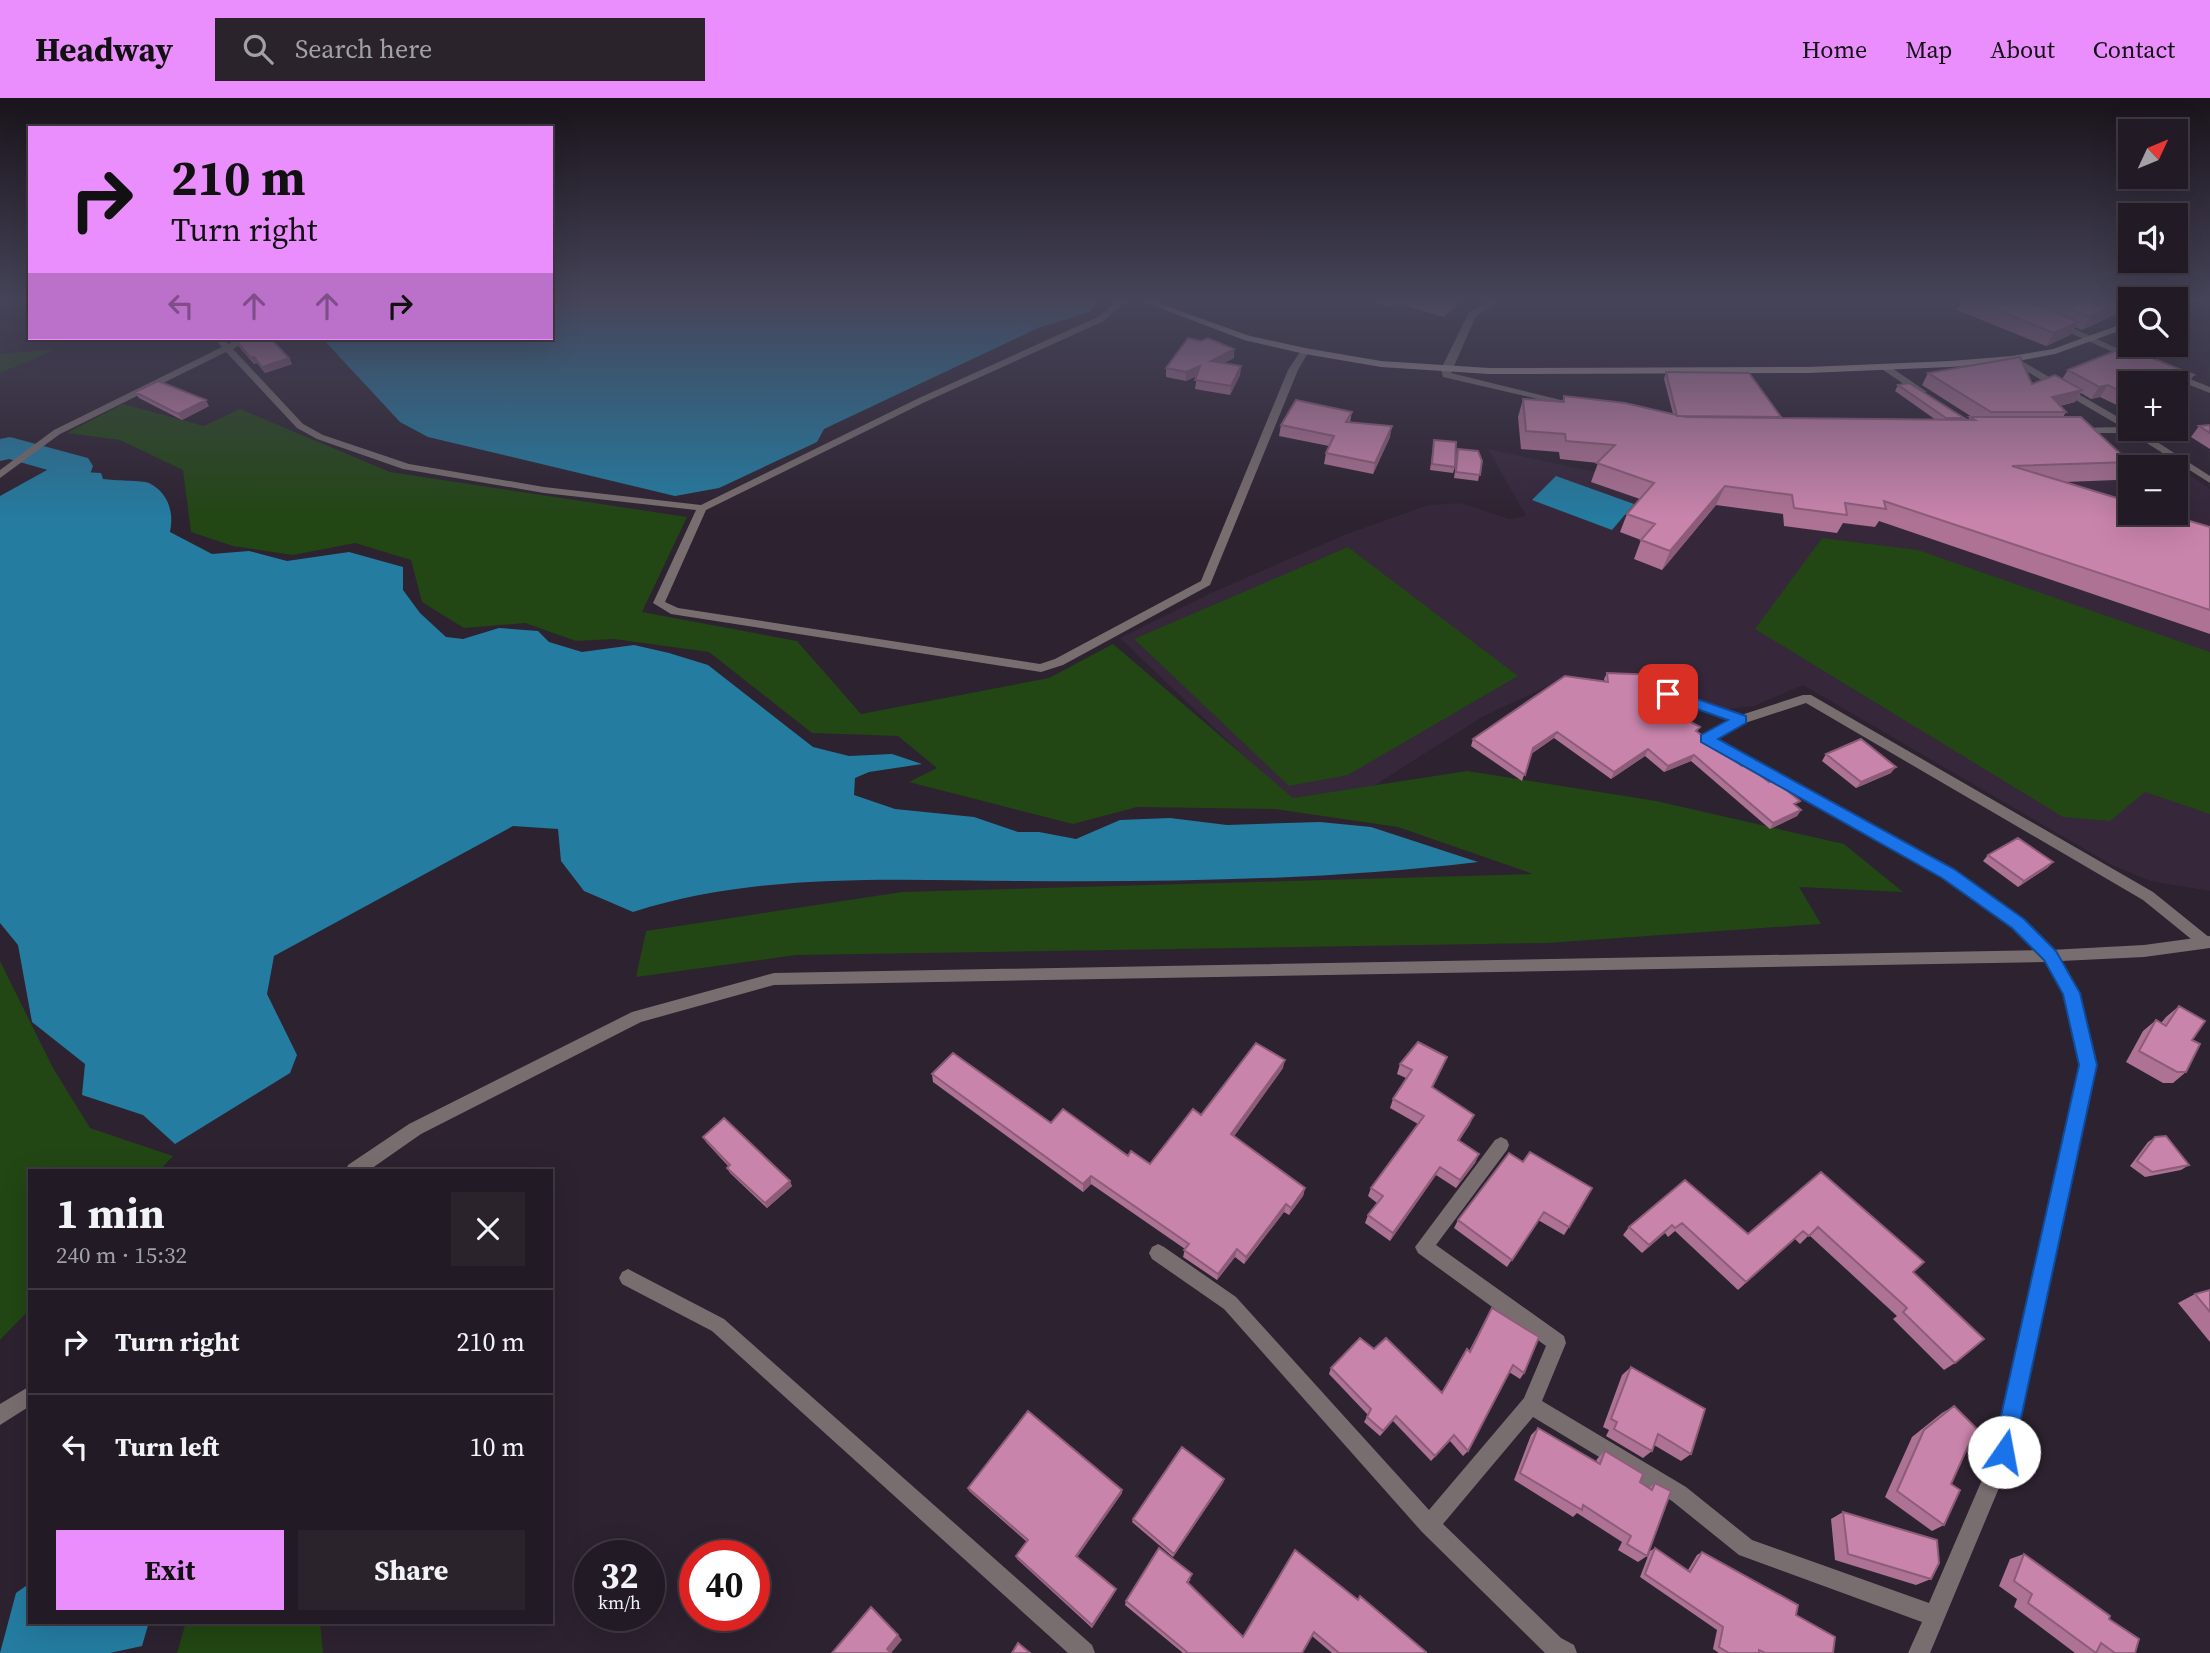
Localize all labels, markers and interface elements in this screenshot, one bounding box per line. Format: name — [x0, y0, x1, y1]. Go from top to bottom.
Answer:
search box — [215, 18, 705, 81]
text: Headway — [35, 27, 173, 72]
icon: search — [239, 30, 277, 68]
text: Search here — [295, 31, 432, 67]
text: Home — [1802, 33, 1867, 66]
text: Map — [1905, 33, 1952, 66]
text: About — [1990, 33, 2055, 66]
text: Contact — [2093, 33, 2175, 66]
north arrow — [2118, 119, 2188, 189]
map controls — [2118, 119, 2188, 525]
text: 210 m — [171, 144, 306, 211]
icon: right — [56, 154, 147, 245]
button: sound — [2118, 203, 2188, 273]
text: Turn right — [171, 208, 317, 252]
icon: left — [162, 287, 200, 325]
icon: ahead — [235, 287, 273, 325]
icon: ahead — [308, 287, 346, 325]
icon: right — [381, 287, 419, 325]
button: search — [2118, 287, 2188, 357]
button: + — [2118, 371, 2188, 441]
button: − — [2118, 455, 2188, 525]
pin — [1638, 664, 1698, 724]
icon: arrive — [1649, 675, 1687, 713]
text: 1 min — [56, 1184, 165, 1242]
button: close — [451, 1192, 525, 1266]
text: 240 m · 15:32 — [56, 1239, 187, 1271]
icon: right — [56, 1323, 94, 1361]
text: Turn right — [115, 1324, 239, 1360]
text: 210 m — [457, 1324, 525, 1360]
position arrow — [1967, 1415, 2041, 1489]
icon: left — [56, 1428, 94, 1466]
text: Turn left — [115, 1429, 219, 1465]
text: 10 m — [470, 1429, 525, 1465]
button: Exit — [56, 1530, 284, 1610]
button: Share — [298, 1530, 525, 1610]
speed limit sign: 40 — [679, 1540, 770, 1631]
text: 32 — [601, 1552, 638, 1600]
text: km/h — [598, 1590, 641, 1615]

